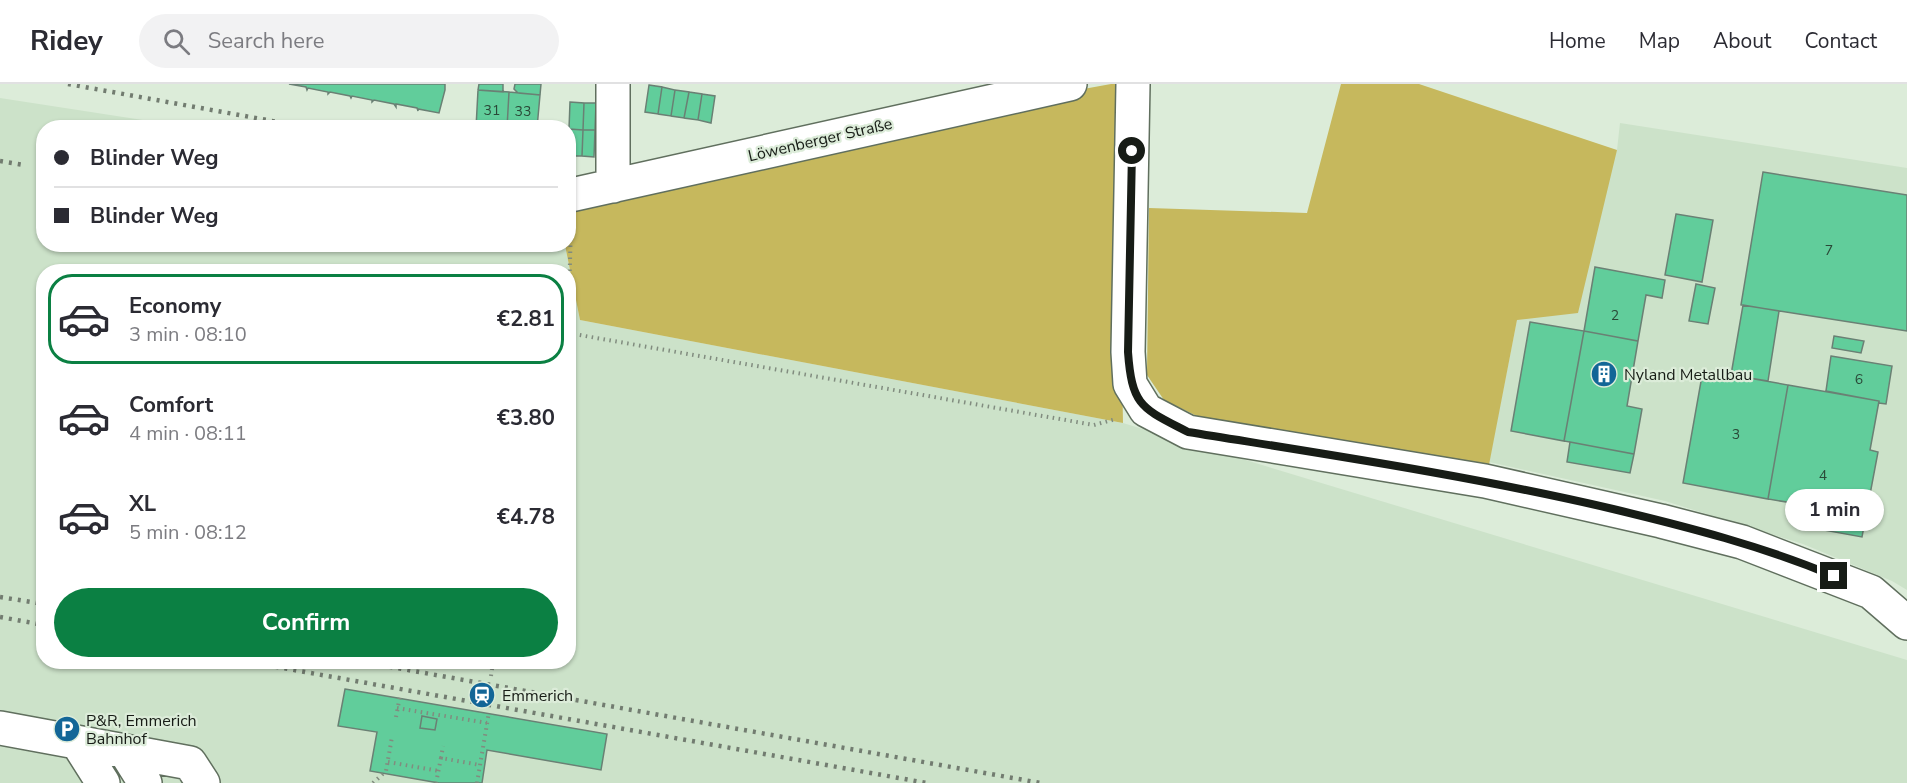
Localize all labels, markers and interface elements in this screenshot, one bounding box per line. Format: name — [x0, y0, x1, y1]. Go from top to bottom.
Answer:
search box — [139, 14, 559, 68]
text: Ridey — [30, 22, 103, 60]
icon: search — [160, 25, 193, 58]
text: Search here — [208, 26, 324, 56]
text: Home — [1549, 27, 1606, 55]
text: Map — [1639, 27, 1680, 55]
text: About — [1713, 27, 1771, 55]
text: Contact — [1804, 27, 1877, 55]
house number: 31 — [484, 101, 500, 120]
house number: 33 — [515, 102, 531, 121]
street label: Löwenberger Straße — [746, 113, 895, 167]
route start — [1118, 137, 1145, 164]
text: Blinder Weg — [90, 143, 219, 173]
text: Blinder Weg — [90, 201, 219, 231]
house number: 7 — [1825, 241, 1833, 260]
text: Economy — [129, 291, 221, 321]
icon: car — [57, 292, 111, 346]
text: €2.81 — [497, 304, 555, 334]
house number: 2 — [1611, 306, 1619, 325]
text: 3 min · 08:10 — [129, 321, 247, 348]
building icon: Nyland Metallbau — [1589, 359, 1619, 389]
place label: Nyland Metallbau — [1624, 364, 1752, 386]
house number: 6 — [1855, 370, 1863, 389]
text: Comfort — [129, 390, 213, 420]
icon: car — [57, 391, 111, 445]
text: €3.80 — [497, 403, 555, 433]
text: 4 min · 08:11 — [129, 420, 247, 447]
house number: 3 — [1732, 425, 1740, 444]
house number: 4 — [1819, 466, 1827, 485]
text: XL — [129, 489, 156, 519]
callout: 1 min — [1784, 489, 1884, 531]
icon: car — [57, 490, 111, 544]
text: 1 min — [1809, 496, 1860, 523]
text: €4.78 — [497, 502, 555, 532]
text: 5 min · 08:12 — [129, 519, 247, 546]
route end — [1820, 562, 1847, 589]
button: Confirm — [54, 588, 558, 657]
station icon: Emmerich — [467, 680, 497, 710]
place label: Emmerich — [502, 685, 573, 707]
place label: P&R, Emmerich Bahnhof — [86, 710, 197, 750]
parking icon: P&R, Emmerich Bahnhof — [52, 714, 82, 744]

